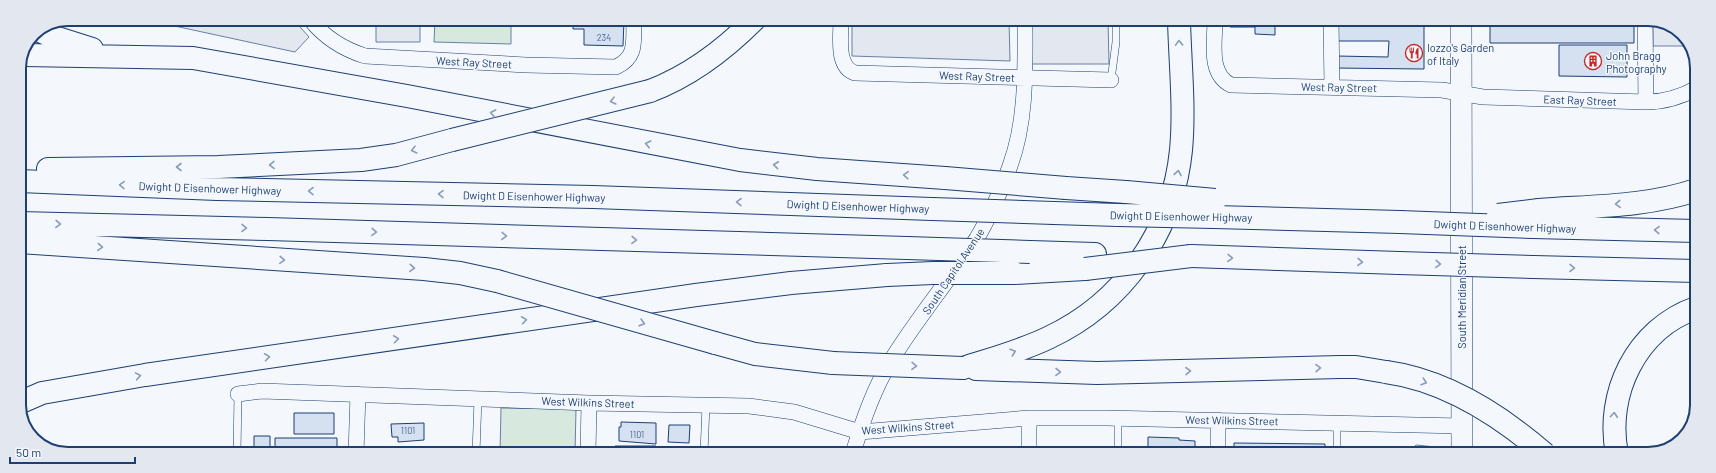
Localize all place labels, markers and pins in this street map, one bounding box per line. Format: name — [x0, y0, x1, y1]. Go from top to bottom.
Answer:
place label: Iozzo's Garden of Italy — [1427, 41, 1494, 67]
restaurant icon: Iozzo's Garden of Italy — [1404, 43, 1424, 63]
place label: John Bragg Photography — [1606, 49, 1667, 75]
building icon: John Bragg Photography — [1583, 51, 1603, 71]

